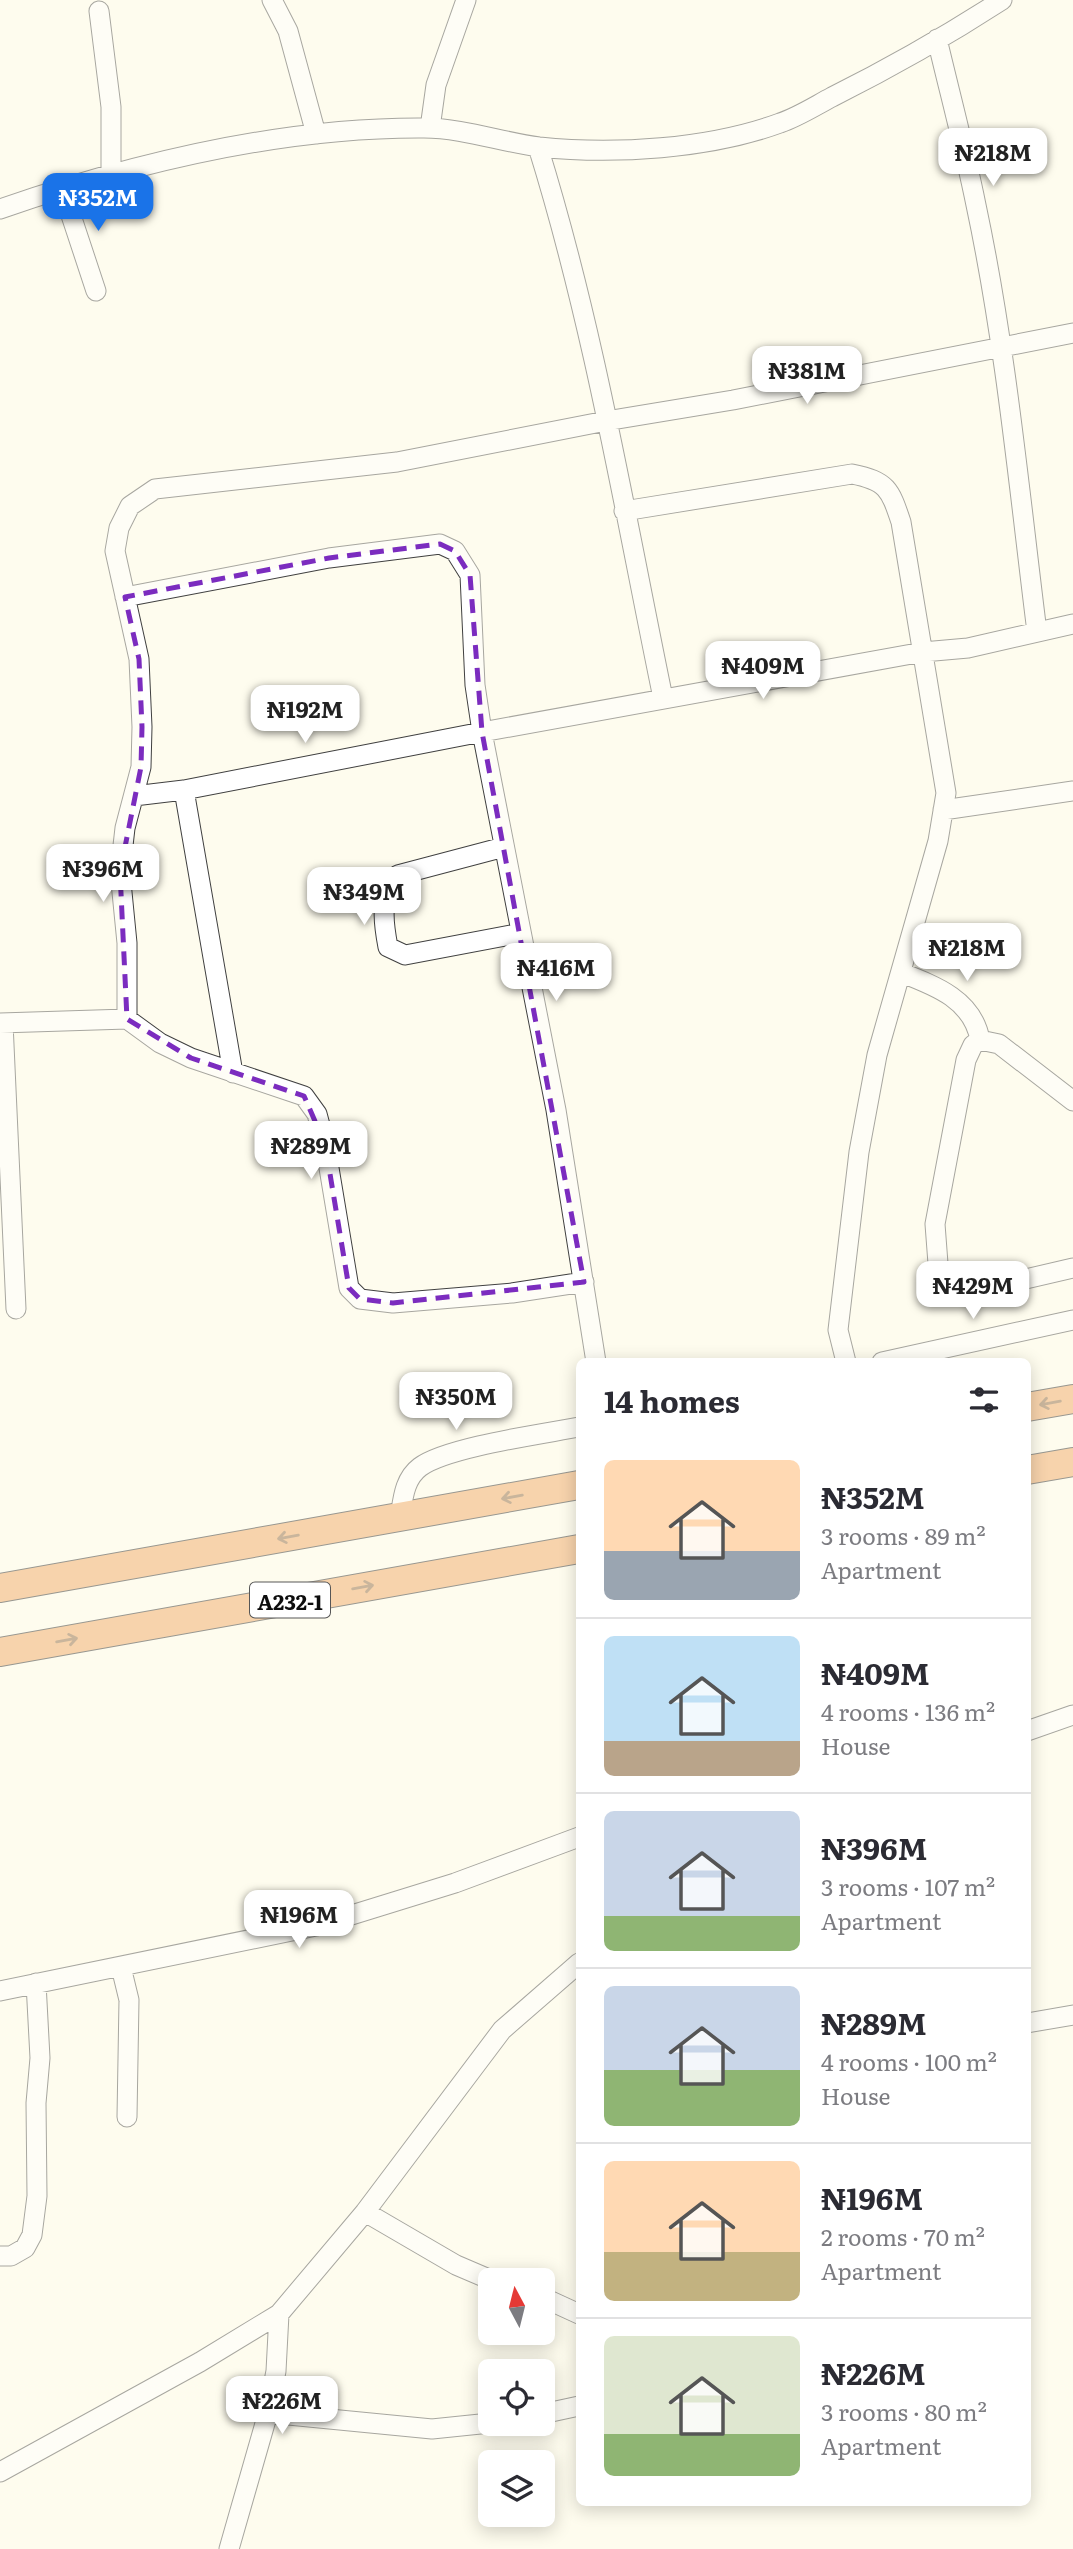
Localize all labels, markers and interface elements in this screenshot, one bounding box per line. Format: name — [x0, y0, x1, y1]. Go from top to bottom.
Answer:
pin: ₦218M — [944, 128, 1042, 188]
text: ₦218M — [954, 134, 1032, 168]
pin: ₦352M — [49, 174, 147, 233]
text: ₦352M — [58, 179, 138, 213]
pin: ₦381M — [758, 346, 856, 406]
text: ₦381M — [768, 352, 846, 386]
pin: ₦409M — [714, 642, 812, 701]
text: ₦409M — [721, 647, 805, 681]
pin: ₦192M — [256, 686, 354, 745]
text: ₦192M — [267, 691, 343, 725]
pin: ₦396M — [54, 844, 152, 904]
text: ₦396M — [62, 850, 144, 884]
pin: ₦349M — [315, 867, 413, 927]
text: ₦349M — [323, 873, 405, 907]
pin: ₦218M — [918, 923, 1016, 983]
text: ₦218M — [928, 929, 1006, 963]
pin: ₦416M — [507, 944, 605, 1003]
text: ₦416M — [517, 949, 595, 983]
pin: ₦289M — [262, 1122, 360, 1181]
text: ₦289M — [270, 1127, 352, 1161]
pin: ₦429M — [924, 1262, 1022, 1321]
text: ₦429M — [932, 1267, 1014, 1301]
pin: ₦350M — [407, 1372, 505, 1432]
text: ₦350M — [415, 1378, 497, 1412]
text: 14 homes — [604, 1378, 740, 1422]
icon: filters — [965, 1381, 1003, 1419]
one-way arrow — [1039, 1397, 1062, 1410]
text: ₦352M — [821, 1474, 925, 1518]
icon: home — [660, 1488, 744, 1572]
one-way arrow — [501, 1491, 524, 1504]
text: 3 rooms · 89 m² — [821, 1518, 986, 1552]
one-way arrow — [277, 1530, 300, 1544]
text: Apartment — [821, 1552, 941, 1586]
one-way arrow — [352, 1580, 374, 1593]
road number: A232-1 — [250, 1582, 330, 1618]
one-way arrow — [55, 1633, 78, 1646]
text: ₦409M — [821, 1650, 930, 1694]
icon: home — [660, 1664, 744, 1748]
text: 4 rooms · 136 m² — [821, 1694, 995, 1728]
text: House — [821, 1728, 890, 1762]
text: ₦396M — [821, 1825, 927, 1869]
icon: home — [660, 1839, 744, 1923]
text: 3 rooms · 107 m² — [821, 1869, 995, 1903]
pin: ₦196M — [250, 1890, 348, 1950]
text: ₦196M — [260, 1896, 338, 1930]
text: Apartment — [821, 1903, 941, 1937]
text: ₦289M — [821, 2000, 927, 2044]
icon: home — [660, 2014, 744, 2098]
text: 4 rooms · 100 m² — [821, 2044, 997, 2078]
text: House — [821, 2078, 890, 2112]
text: ₦196M — [821, 2175, 923, 2219]
icon: home — [660, 2189, 744, 2273]
text: 2 rooms · 70 m² — [821, 2219, 985, 2253]
text: Apartment — [821, 2253, 941, 2287]
north arrow — [478, 2268, 555, 2345]
map controls — [478, 2268, 555, 2527]
text: ₦226M — [821, 2350, 926, 2394]
button: locate — [478, 2359, 555, 2436]
icon: home — [660, 2364, 744, 2448]
pin: ₦226M — [233, 2376, 331, 2436]
text: ₦226M — [242, 2382, 322, 2416]
text: 3 rooms · 80 m² — [821, 2394, 987, 2428]
text: Apartment — [821, 2428, 941, 2462]
button: layers — [478, 2450, 555, 2527]

